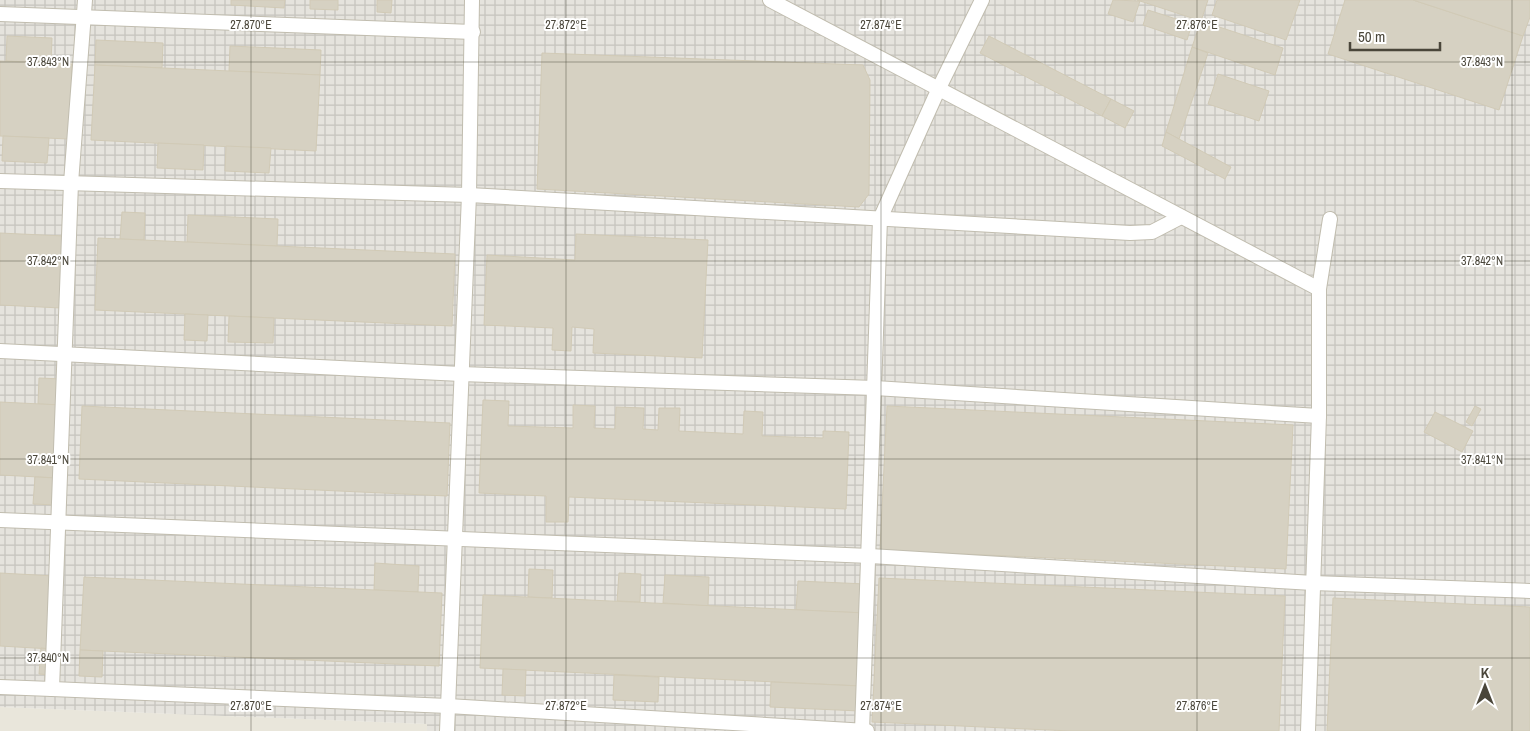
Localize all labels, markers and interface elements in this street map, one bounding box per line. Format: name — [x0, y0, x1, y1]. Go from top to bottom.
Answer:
text: 27.870°E — [230, 17, 272, 33]
text: 27.872°E — [545, 17, 587, 33]
text: 27.874°E — [860, 17, 902, 33]
text: 27.876°E — [1176, 17, 1218, 33]
scale bar — [1350, 20, 1440, 52]
text: 50 m — [1358, 26, 1385, 47]
text: 37.843°N — [27, 54, 69, 70]
text: 37.843°N — [1461, 54, 1503, 70]
text: 37.842°N — [27, 253, 69, 269]
text: 37.842°N — [1461, 253, 1503, 269]
text: 37.841°N — [27, 452, 69, 468]
text: 37.841°N — [1461, 452, 1503, 468]
text: 37.840°N — [27, 650, 69, 666]
north arrow — [1460, 661, 1510, 711]
text: K — [1481, 664, 1490, 682]
text: 27.870°E — [230, 698, 272, 714]
text: 27.872°E — [545, 698, 587, 714]
text: 27.874°E — [860, 698, 902, 714]
text: 27.876°E — [1176, 698, 1218, 714]

